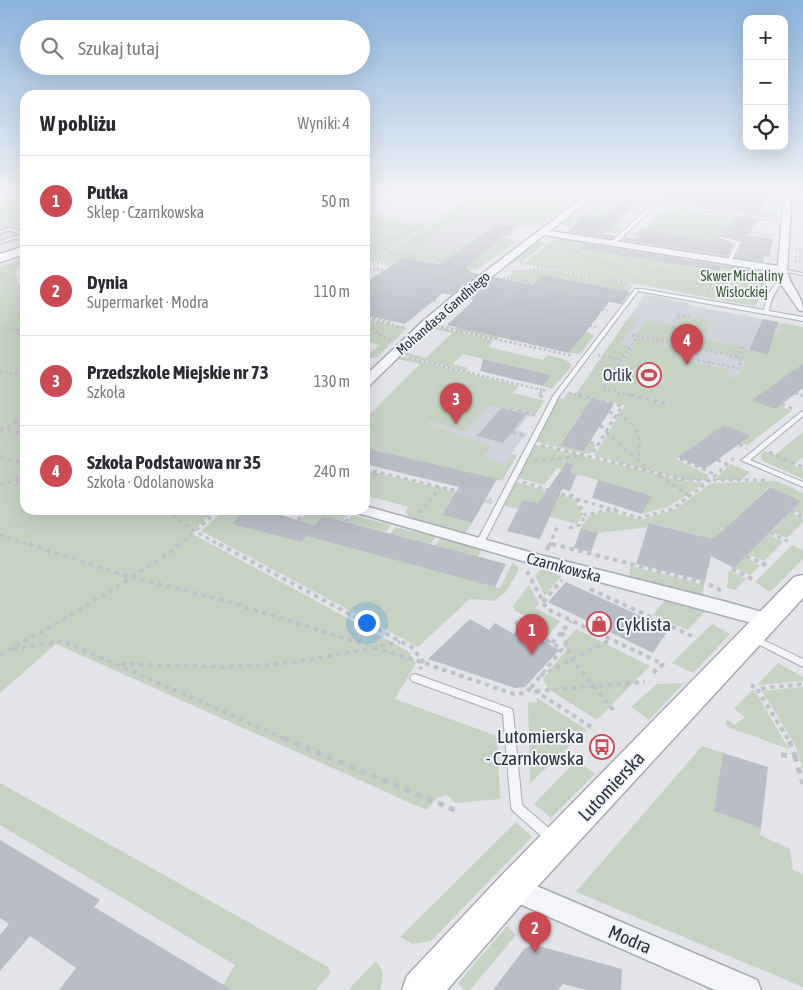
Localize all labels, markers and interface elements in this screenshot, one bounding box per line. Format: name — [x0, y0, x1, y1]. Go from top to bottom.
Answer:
map controls — [743, 15, 788, 150]
button: + — [743, 15, 788, 60]
search box — [20, 20, 370, 75]
icon: search — [38, 34, 66, 62]
text: Szukaj tutaj — [78, 37, 160, 59]
button: − — [743, 60, 788, 105]
button: locate — [743, 105, 788, 150]
text: W pobliżu — [40, 111, 116, 135]
text: Wyniki: 4 — [298, 114, 350, 132]
text: Putka — [87, 181, 128, 203]
text: 1 — [52, 192, 60, 210]
text: 50 m — [321, 192, 350, 210]
text: Sklep · Czarnkowska — [87, 203, 204, 221]
street label: Mohandasa Gandhiego — [393, 268, 493, 358]
park label: Skwer Michaliny Wisłockiej — [700, 268, 784, 300]
text: Dynia — [87, 271, 128, 293]
text: 2 — [52, 282, 60, 300]
text: 110 m — [314, 282, 350, 300]
text: Supermarket · Modra — [87, 293, 209, 311]
pin: 4 — [671, 324, 703, 365]
text: Przedszkole Miejskie nr 73 — [87, 361, 269, 383]
sports icon: Orlik — [636, 362, 662, 388]
place label: Orlik — [603, 366, 632, 384]
text: 3 — [52, 372, 60, 390]
text: 130 m — [314, 372, 350, 390]
text: Szkoła — [87, 383, 125, 401]
pin: 3 — [440, 383, 472, 424]
text: Szkoła Podstawowa nr 35 — [87, 451, 261, 473]
text: 4 — [52, 462, 60, 480]
text: 240 m — [314, 462, 350, 480]
text: Szkoła · Odolanowska — [87, 473, 214, 491]
street label: Czarnkowska — [525, 548, 603, 586]
your location — [354, 610, 380, 636]
shop icon: Cyklista — [586, 611, 612, 637]
place label: Cyklista — [616, 613, 671, 635]
pin: 1 — [516, 614, 548, 655]
place label: Lutomierska - Czarnkowska — [486, 725, 584, 769]
bus stop icon: Lutomierska - Czarnkowska — [589, 734, 615, 760]
street label: Lutomierska — [573, 747, 649, 825]
pin: 2 — [519, 912, 551, 953]
street label: Modra — [605, 920, 655, 958]

